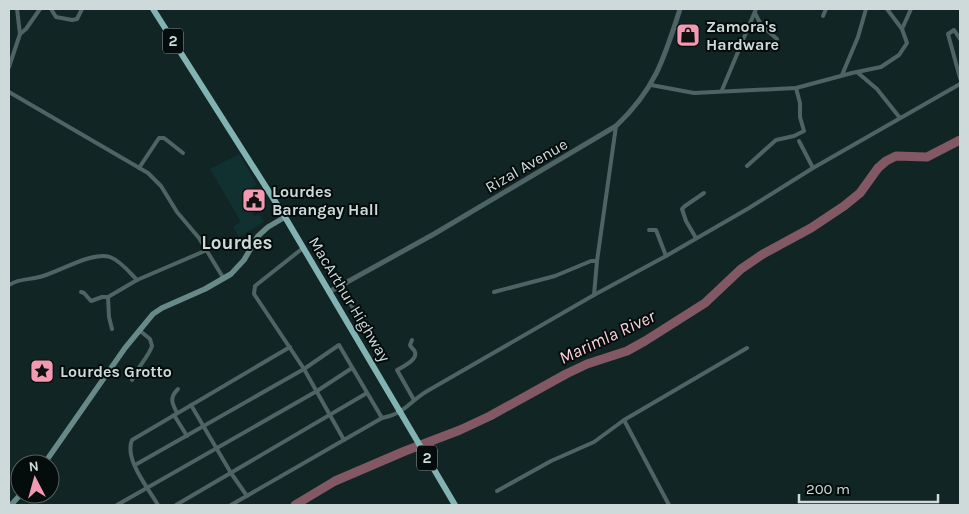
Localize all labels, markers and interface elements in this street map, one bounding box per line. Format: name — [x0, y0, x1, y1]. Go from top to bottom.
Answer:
place label: Zamora's Hardware — [706, 17, 779, 54]
shop icon: Zamora's Hardware — [675, 22, 701, 48]
road number: 2 — [163, 28, 183, 54]
street label: Rizal Avenue — [482, 134, 571, 197]
place label: Lourdes Barangay Hall — [272, 182, 379, 219]
public building icon: Lourdes Barangay Hall — [241, 187, 267, 213]
district label: Lourdes — [201, 232, 273, 254]
street label: MacArthur Highway — [305, 233, 395, 366]
water label: Marimla River — [555, 305, 659, 369]
place icon: Lourdes Grotto — [29, 358, 55, 384]
place label: Lourdes Grotto — [60, 362, 172, 381]
road number: 2 — [417, 446, 437, 470]
north arrow — [10, 454, 60, 504]
text: N — [28, 458, 40, 476]
scale bar — [799, 472, 938, 504]
text: 200 m — [806, 480, 850, 498]

